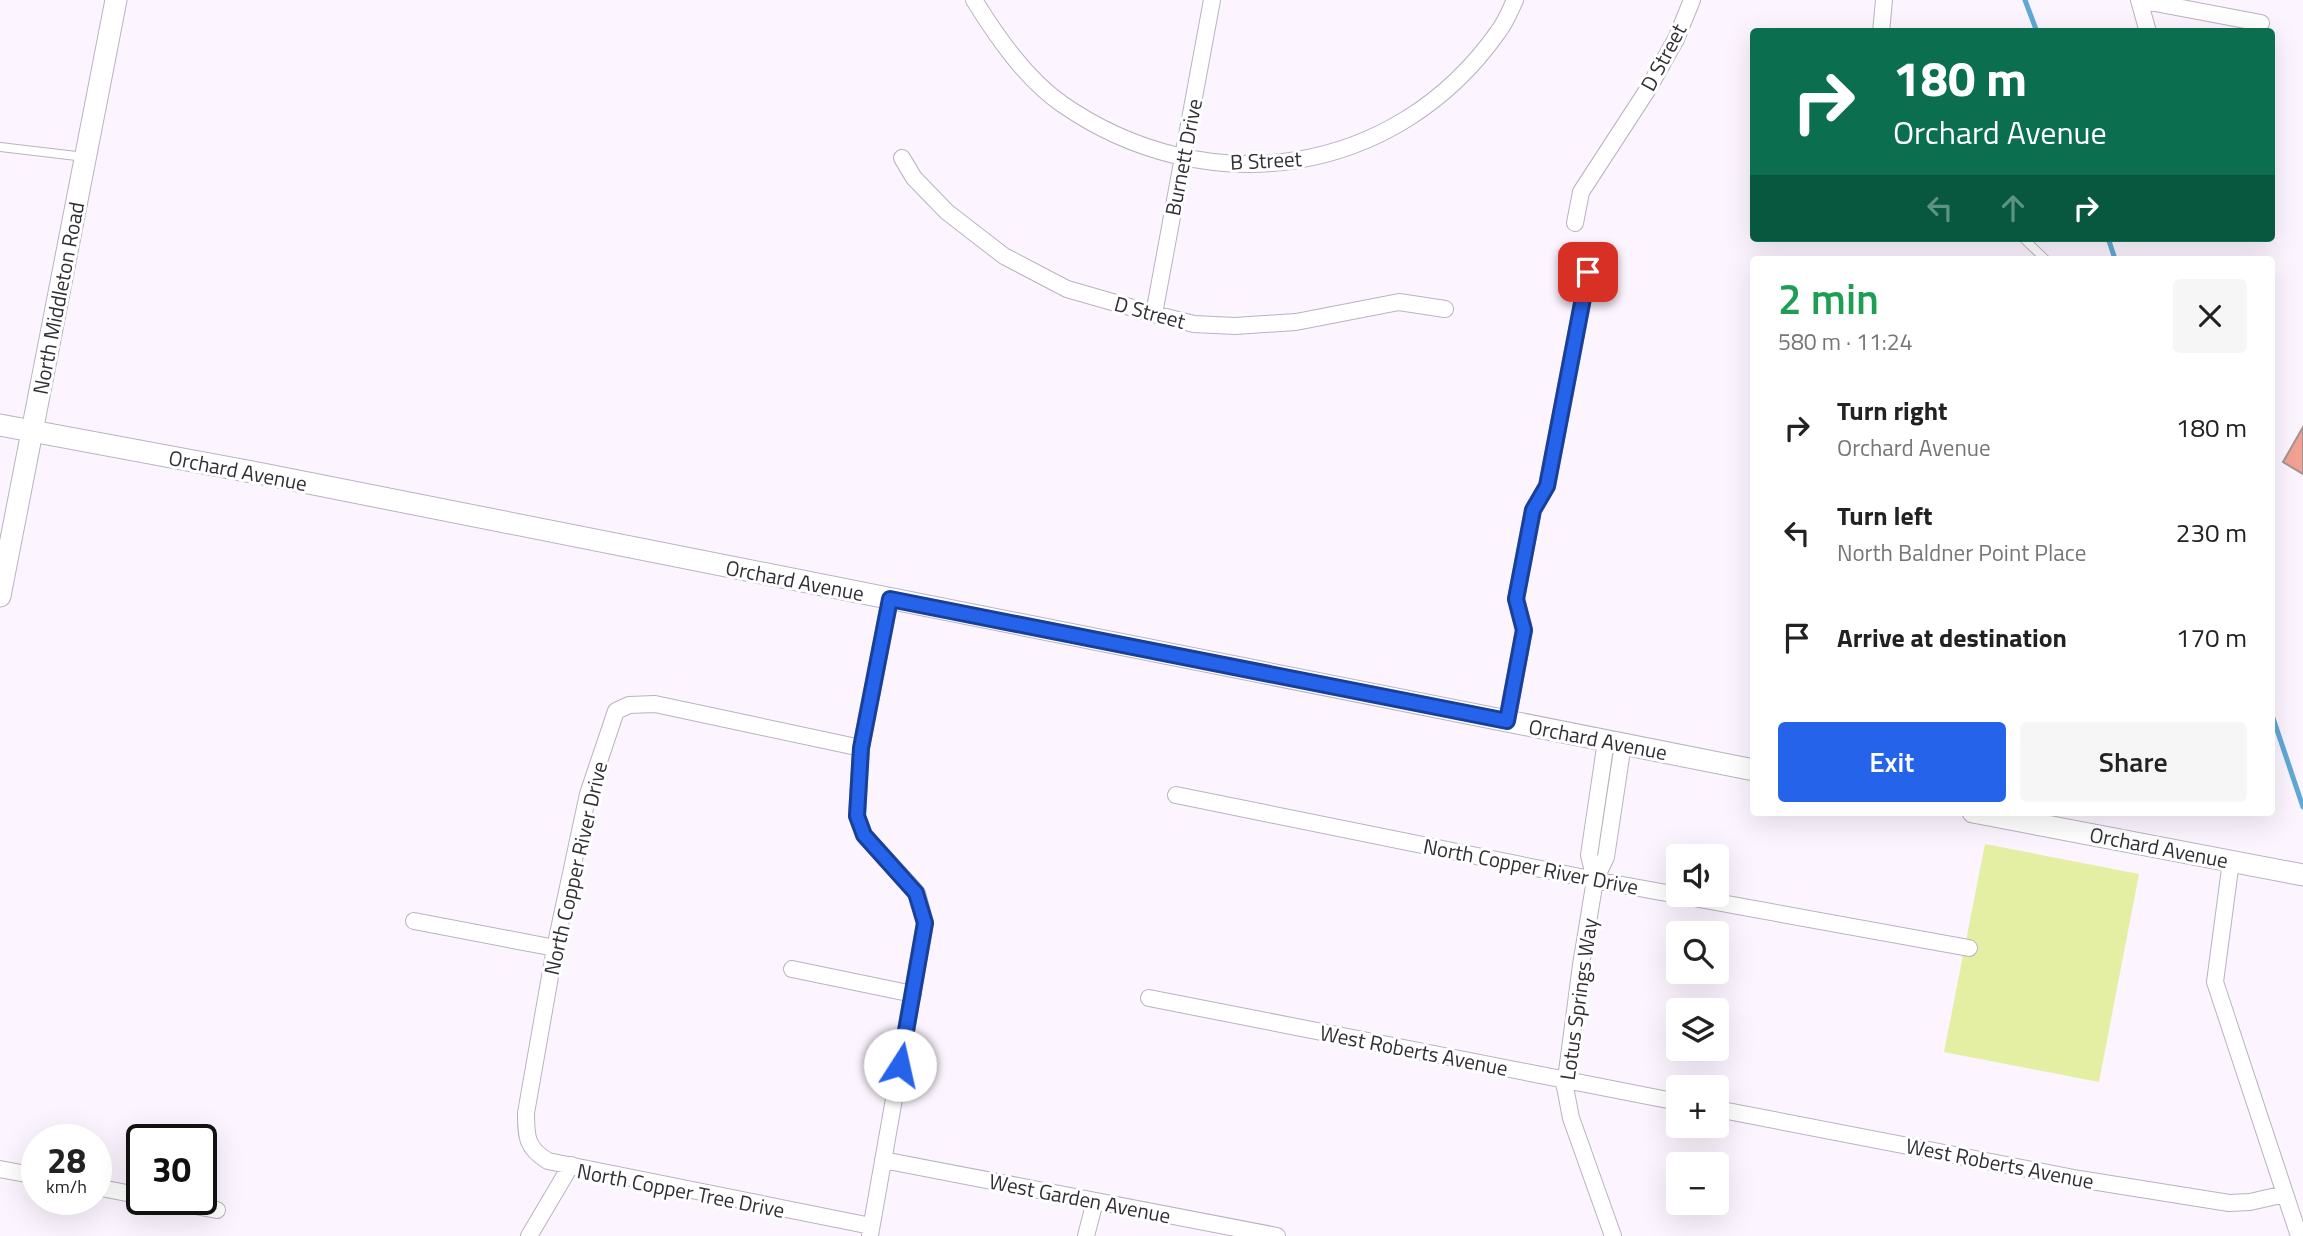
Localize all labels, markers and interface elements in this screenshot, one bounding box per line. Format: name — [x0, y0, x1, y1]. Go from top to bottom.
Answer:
street label: D Street — [1632, 17, 1694, 96]
text: 180 m — [1893, 40, 2027, 115]
icon: right — [1778, 56, 1869, 147]
street label: Burnett Drive — [1156, 96, 1210, 218]
text: Orchard Avenue — [1893, 108, 2107, 156]
street label: B Street — [1229, 142, 1303, 178]
icon: left — [1921, 189, 1959, 227]
icon: ahead — [1994, 189, 2032, 227]
icon: right — [2067, 189, 2105, 227]
street label: North Middleton Road — [24, 199, 92, 397]
pin — [1558, 242, 1618, 302]
icon: arrive — [1569, 253, 1607, 291]
text: 2 min — [1778, 266, 1879, 330]
button: close — [2173, 279, 2247, 353]
street label: D Street — [1111, 287, 1190, 337]
text: 580 m · 11:24 — [1778, 324, 1913, 359]
text: Turn right — [1837, 391, 1948, 430]
text: 180 m — [2176, 408, 2247, 447]
icon: right — [1778, 409, 1816, 447]
text: Orchard Avenue — [1837, 430, 1991, 465]
street label: Orchard Avenue — [166, 441, 310, 499]
text: Turn left — [1837, 496, 1932, 535]
text: 230 m — [2176, 513, 2247, 552]
icon: left — [1778, 514, 1816, 552]
text: North Baldner Point Place — [1837, 535, 2086, 570]
street label: Orchard Avenue — [723, 551, 867, 609]
text: Arrive at destination — [1837, 618, 2067, 657]
text: 170 m — [2176, 618, 2247, 657]
icon: arrive — [1778, 619, 1816, 657]
street label: Orchard Avenue — [1526, 710, 1670, 768]
button: Exit — [1778, 722, 2006, 802]
button: Share — [2020, 722, 2247, 802]
street label: North Copper River Drive — [535, 758, 615, 978]
street label: Orchard Avenue — [2087, 818, 2231, 876]
street label: North Copper River Drive — [1421, 829, 1641, 903]
map controls — [1666, 844, 1729, 1215]
button: sound — [1666, 844, 1729, 907]
street label: Lotus Springs Way — [1551, 916, 1605, 1082]
button: search — [1666, 921, 1729, 984]
button: layers — [1666, 998, 1729, 1061]
street label: West Roberts Avenue — [1317, 1016, 1511, 1084]
position arrow — [863, 1028, 937, 1102]
button: + — [1666, 1075, 1729, 1138]
speed limit sign: 30 — [126, 1124, 217, 1215]
street label: West Roberts Avenue — [1903, 1129, 2097, 1197]
text: 28 — [47, 1133, 86, 1187]
button: − — [1666, 1152, 1729, 1215]
street label: North Copper Tree Drive — [575, 1154, 787, 1226]
street label: West Garden Avenue — [986, 1165, 1174, 1231]
text: km/h — [46, 1173, 87, 1200]

